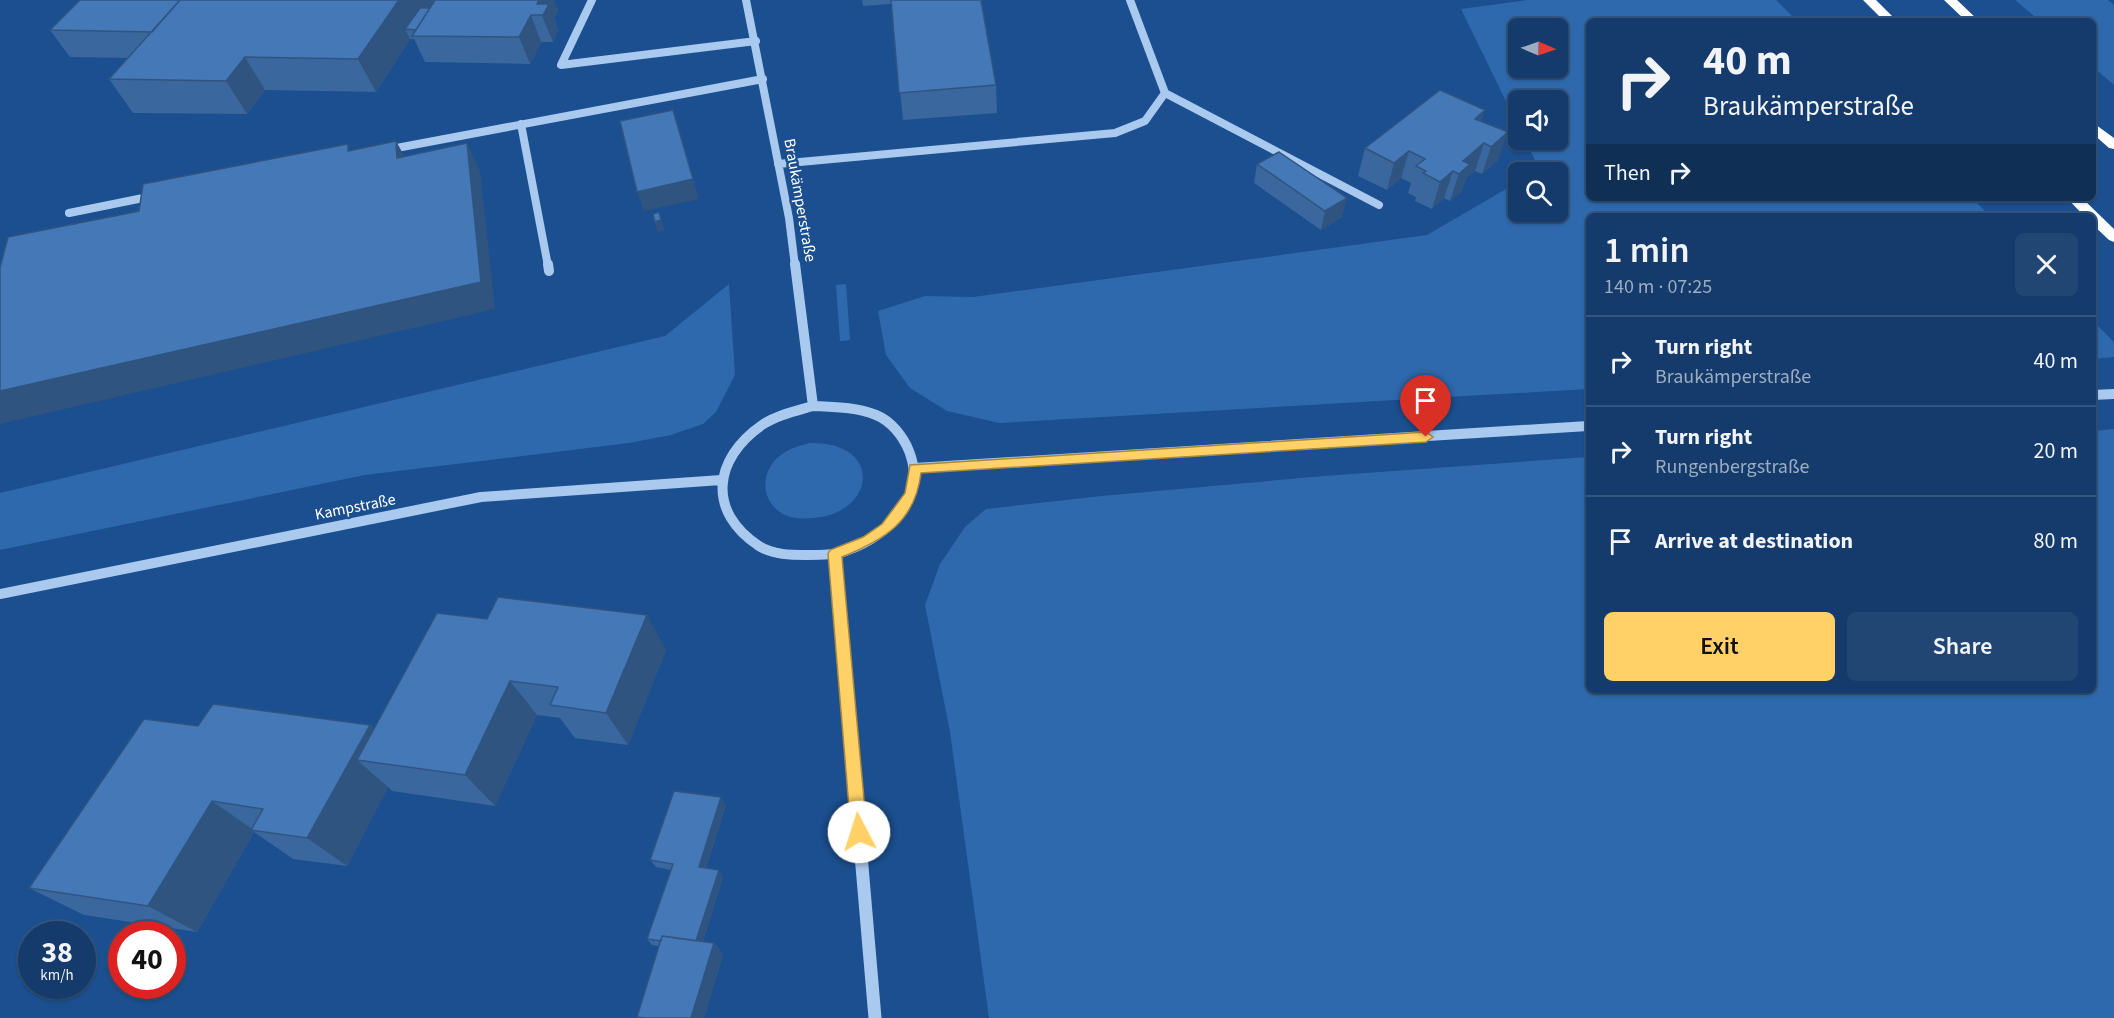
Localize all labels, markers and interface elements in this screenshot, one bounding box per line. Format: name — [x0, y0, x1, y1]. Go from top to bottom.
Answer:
north arrow — [1508, 18, 1568, 78]
map controls — [1508, 18, 1568, 222]
text: 40 m — [1703, 31, 1792, 91]
icon: right — [1604, 42, 1682, 120]
text: Braukämperstraße — [1703, 87, 1914, 126]
button: sound — [1508, 90, 1568, 150]
street label: Braukämperstraße — [778, 137, 822, 264]
icon: right — [1663, 156, 1696, 189]
text: Then — [1604, 157, 1651, 189]
button: search — [1508, 162, 1568, 222]
text: 1 min — [1604, 225, 1690, 276]
button: close — [2015, 233, 2078, 296]
text: 140 m · 07:25 — [1604, 273, 1712, 301]
text: Turn right — [1655, 331, 1752, 363]
icon: right — [1604, 345, 1637, 378]
text: 40 m — [2033, 345, 2078, 377]
text: Braukämperstraße — [1655, 363, 1811, 391]
pin — [1400, 375, 1451, 437]
icon: arrive — [1409, 384, 1442, 417]
text: Turn right — [1655, 421, 1752, 453]
icon: right — [1604, 435, 1637, 468]
text: 20 m — [2033, 435, 2078, 467]
text: Rungenbergstraße — [1655, 453, 1809, 481]
street label: Kampstraße — [313, 488, 397, 526]
icon: arrive — [1604, 525, 1637, 558]
text: Arrive at destination — [1655, 525, 1853, 557]
text: 80 m — [2033, 525, 2078, 557]
button: Exit — [1604, 612, 1835, 681]
button: Share — [1847, 612, 2078, 681]
position arrow — [827, 800, 891, 864]
speed limit sign: 40 — [108, 921, 186, 999]
text: 38 — [41, 931, 73, 974]
text: km/h — [40, 965, 74, 986]

